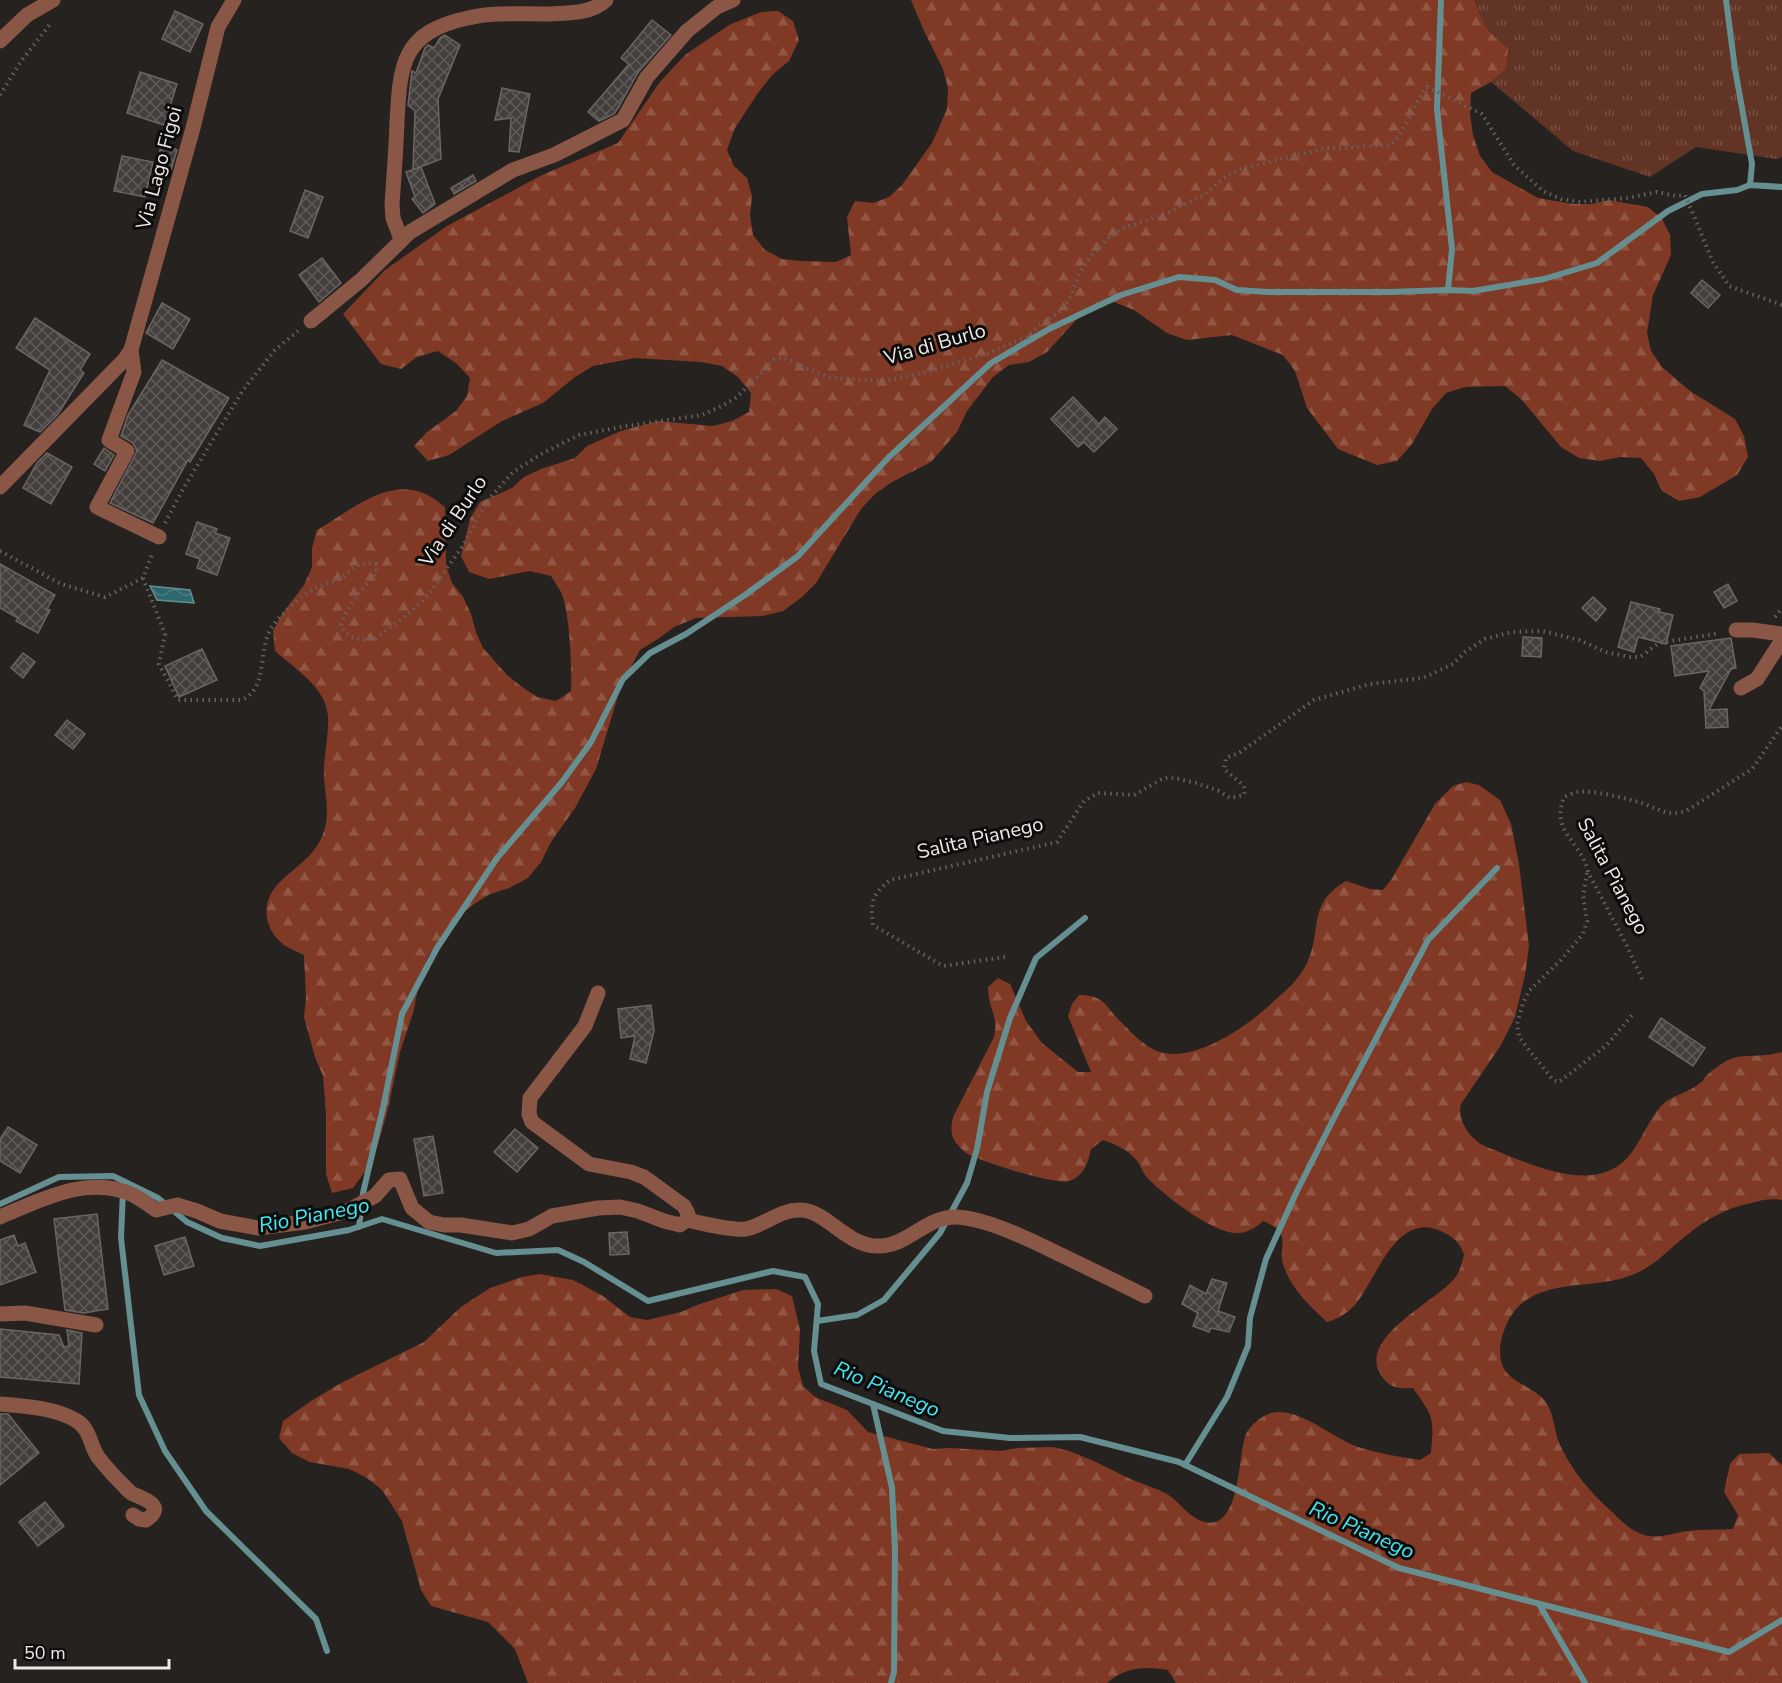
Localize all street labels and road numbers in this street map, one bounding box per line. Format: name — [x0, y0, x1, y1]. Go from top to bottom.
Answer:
street label: Via Lago Figoi — [129, 103, 188, 234]
street label: Via di Burlo — [880, 317, 989, 372]
street label: Via di Burlo — [412, 470, 493, 573]
street label: Salita Pianego — [914, 810, 1046, 866]
street label: Salita Pianego — [1571, 813, 1655, 939]

